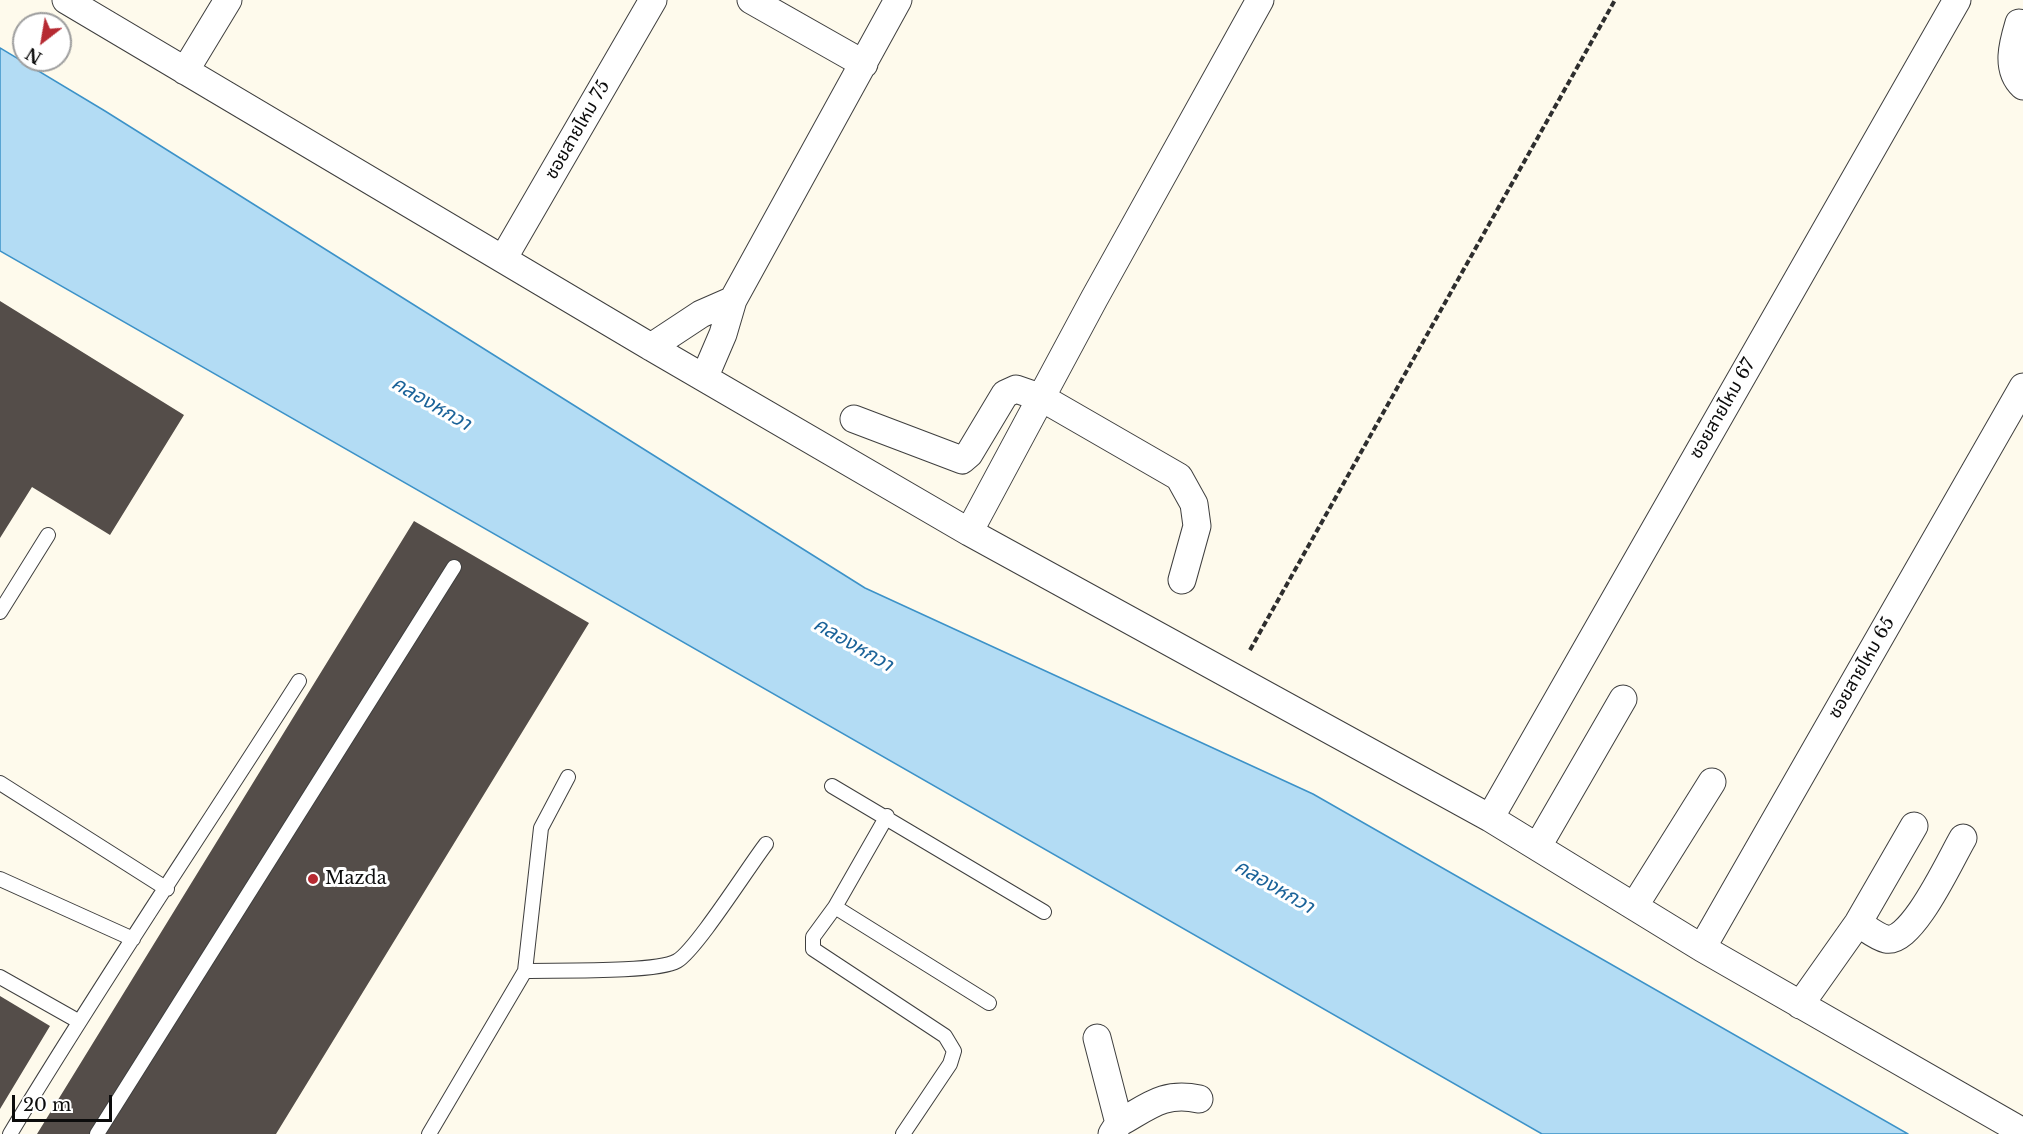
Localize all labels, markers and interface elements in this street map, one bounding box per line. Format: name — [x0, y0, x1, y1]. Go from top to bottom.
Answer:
north arrow — [12, 12, 72, 72]
text: N — [22, 43, 45, 68]
street label: ซอยสายไหม 75 — [541, 77, 615, 183]
street label: ซอยสายไหม 67 — [1686, 355, 1760, 463]
water label: คลองหกวา — [387, 372, 475, 436]
water label: คลองหกวา — [809, 613, 897, 677]
street label: ซอยสายไหม 65 — [1824, 614, 1900, 722]
water label: คลองหกวา — [1230, 855, 1318, 919]
place label: Mazda — [325, 868, 387, 890]
marker: Mazda — [306, 872, 320, 886]
scale bar — [15, 1083, 116, 1121]
text: 20 m — [23, 1094, 71, 1116]

